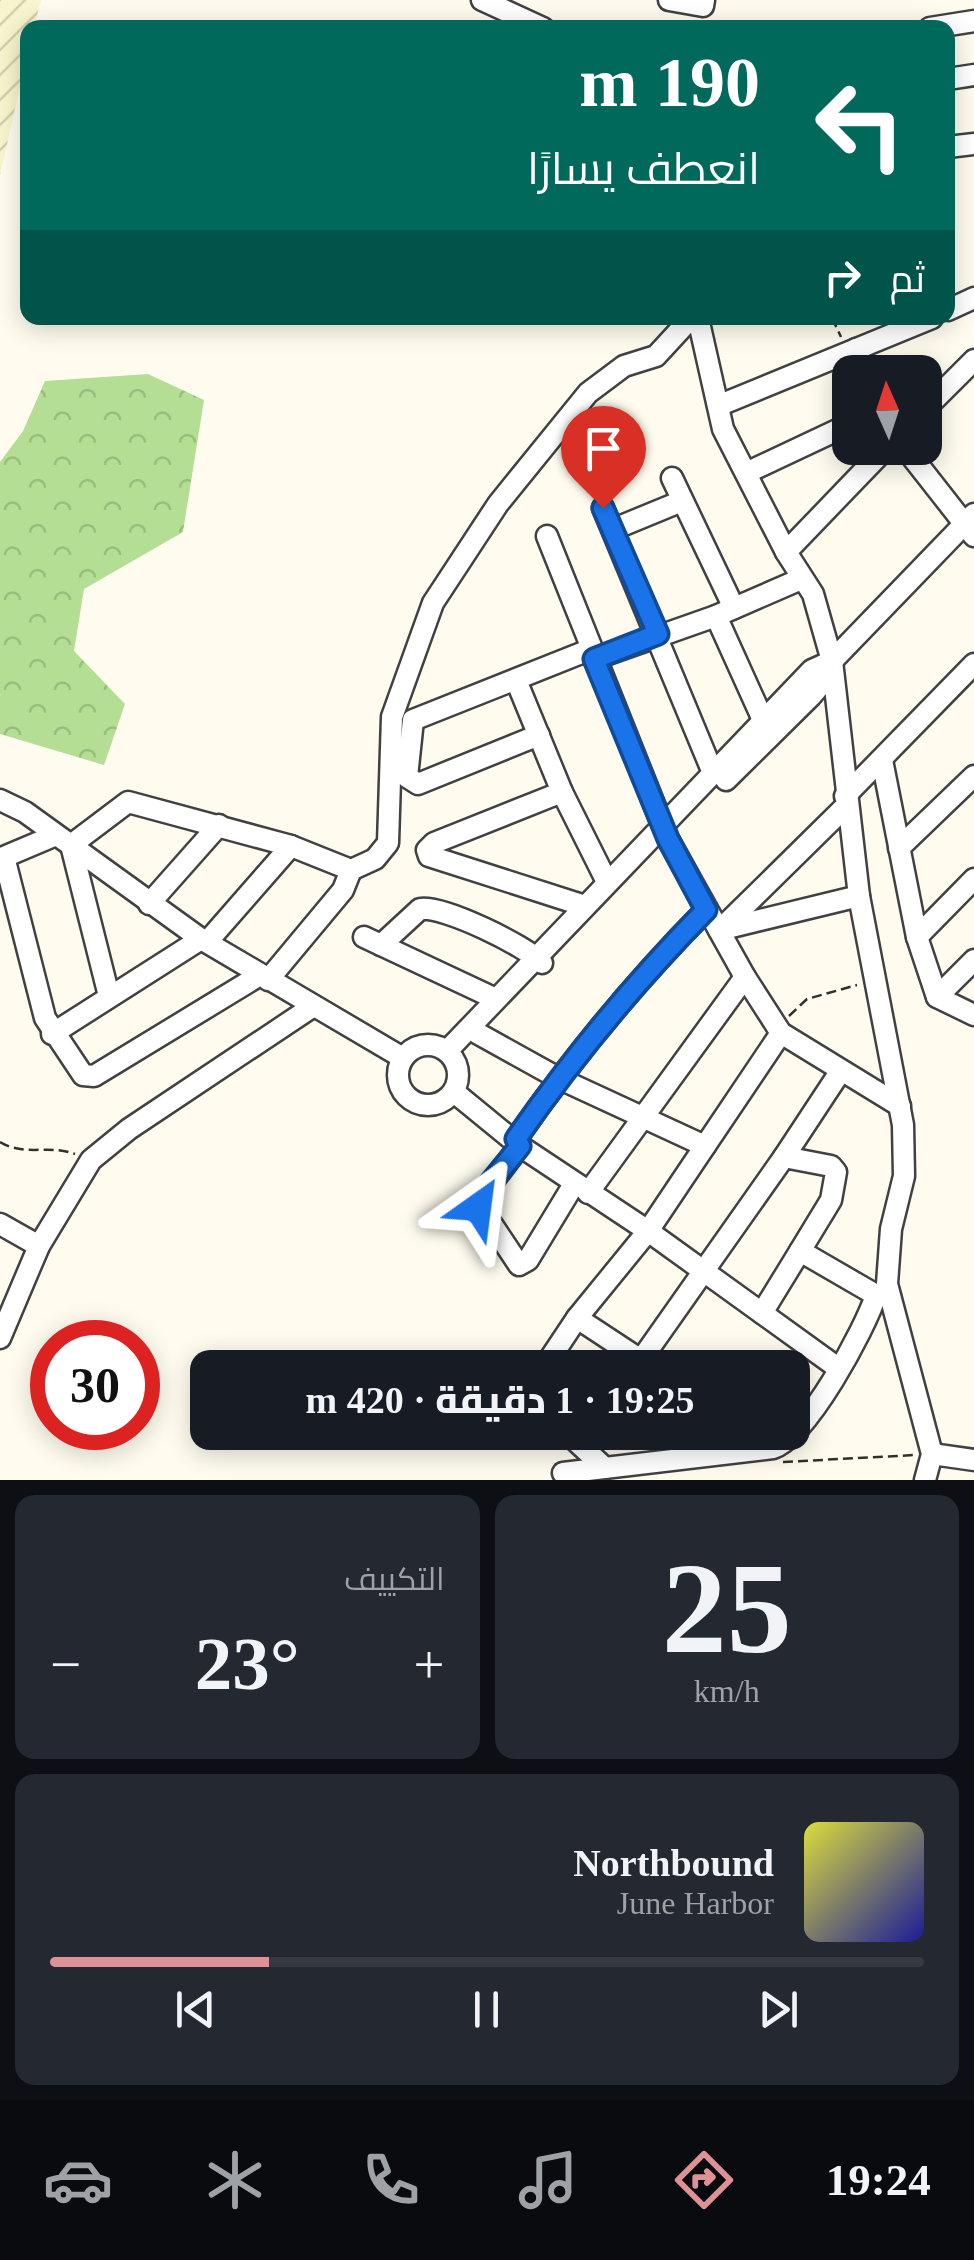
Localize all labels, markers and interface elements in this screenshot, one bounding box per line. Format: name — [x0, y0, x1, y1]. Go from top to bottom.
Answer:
text: 190 m — [579, 44, 760, 121]
icon: left — [795, 60, 925, 190]
text: انعطف يسارًا — [527, 144, 760, 194]
icon: right — [815, 250, 870, 305]
text: ثم — [890, 258, 925, 300]
north arrow — [832, 355, 942, 465]
map controls — [832, 355, 942, 465]
pin — [561, 406, 646, 509]
icon: arrive — [576, 421, 631, 476]
position arrow — [426, 1155, 530, 1259]
speed limit sign: 30 — [30, 1320, 160, 1450]
text: 19:25 · 1 دقيقة · 420 m — [305, 1379, 695, 1421]
text: 25 — [662, 1536, 792, 1680]
text: التكييف — [344, 1561, 445, 1597]
text: 23° — [195, 1622, 300, 1705]
text: − — [50, 1634, 81, 1695]
text: + — [413, 1634, 445, 1695]
text: km/h — [694, 1673, 760, 1709]
text: Northbound — [573, 1842, 774, 1884]
text: June Harbor — [617, 1885, 774, 1921]
icon: previous — [168, 1982, 223, 2037]
icon: pause — [459, 1982, 514, 2037]
icon: next — [751, 1982, 806, 2037]
icon: car — [43, 2145, 113, 2215]
icon: climate — [200, 2145, 270, 2215]
icon: phone — [356, 2145, 426, 2215]
icon: music — [513, 2145, 583, 2215]
icon: directions — [669, 2145, 739, 2215]
text: 19:24 — [826, 2155, 931, 2205]

